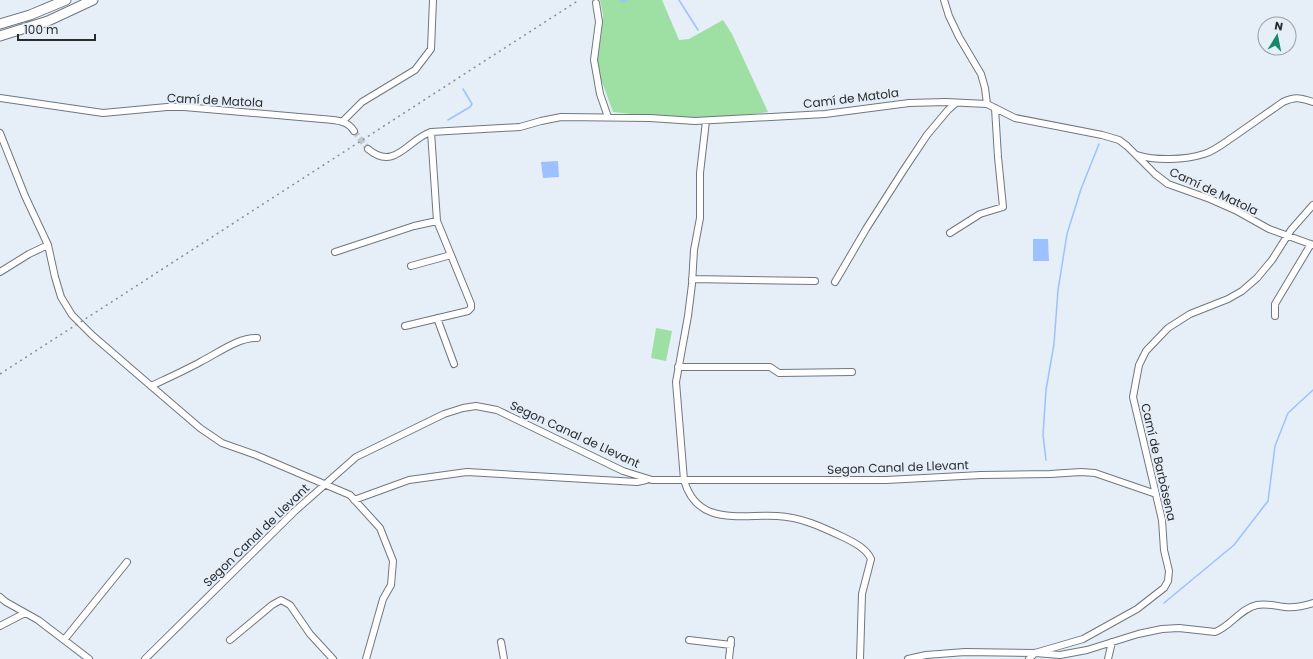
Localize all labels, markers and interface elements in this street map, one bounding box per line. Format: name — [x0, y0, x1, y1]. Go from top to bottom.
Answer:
scale bar — [18, 16, 95, 42]
north arrow — [1257, 16, 1297, 56]
text: N — [1273, 18, 1284, 35]
text: 100 m — [24, 21, 58, 38]
street label: Camí de Matola — [802, 84, 900, 112]
street label: Camí de Matola — [167, 89, 263, 111]
street label: Camí de Matola — [1167, 163, 1261, 219]
street label: Segon Canal de Llevant — [507, 396, 643, 472]
street label: Camí de Barbàsena — [1137, 401, 1181, 523]
street label: Segon Canal de Llevant — [827, 456, 969, 478]
street label: Segon Canal de Llevant — [199, 480, 313, 590]

